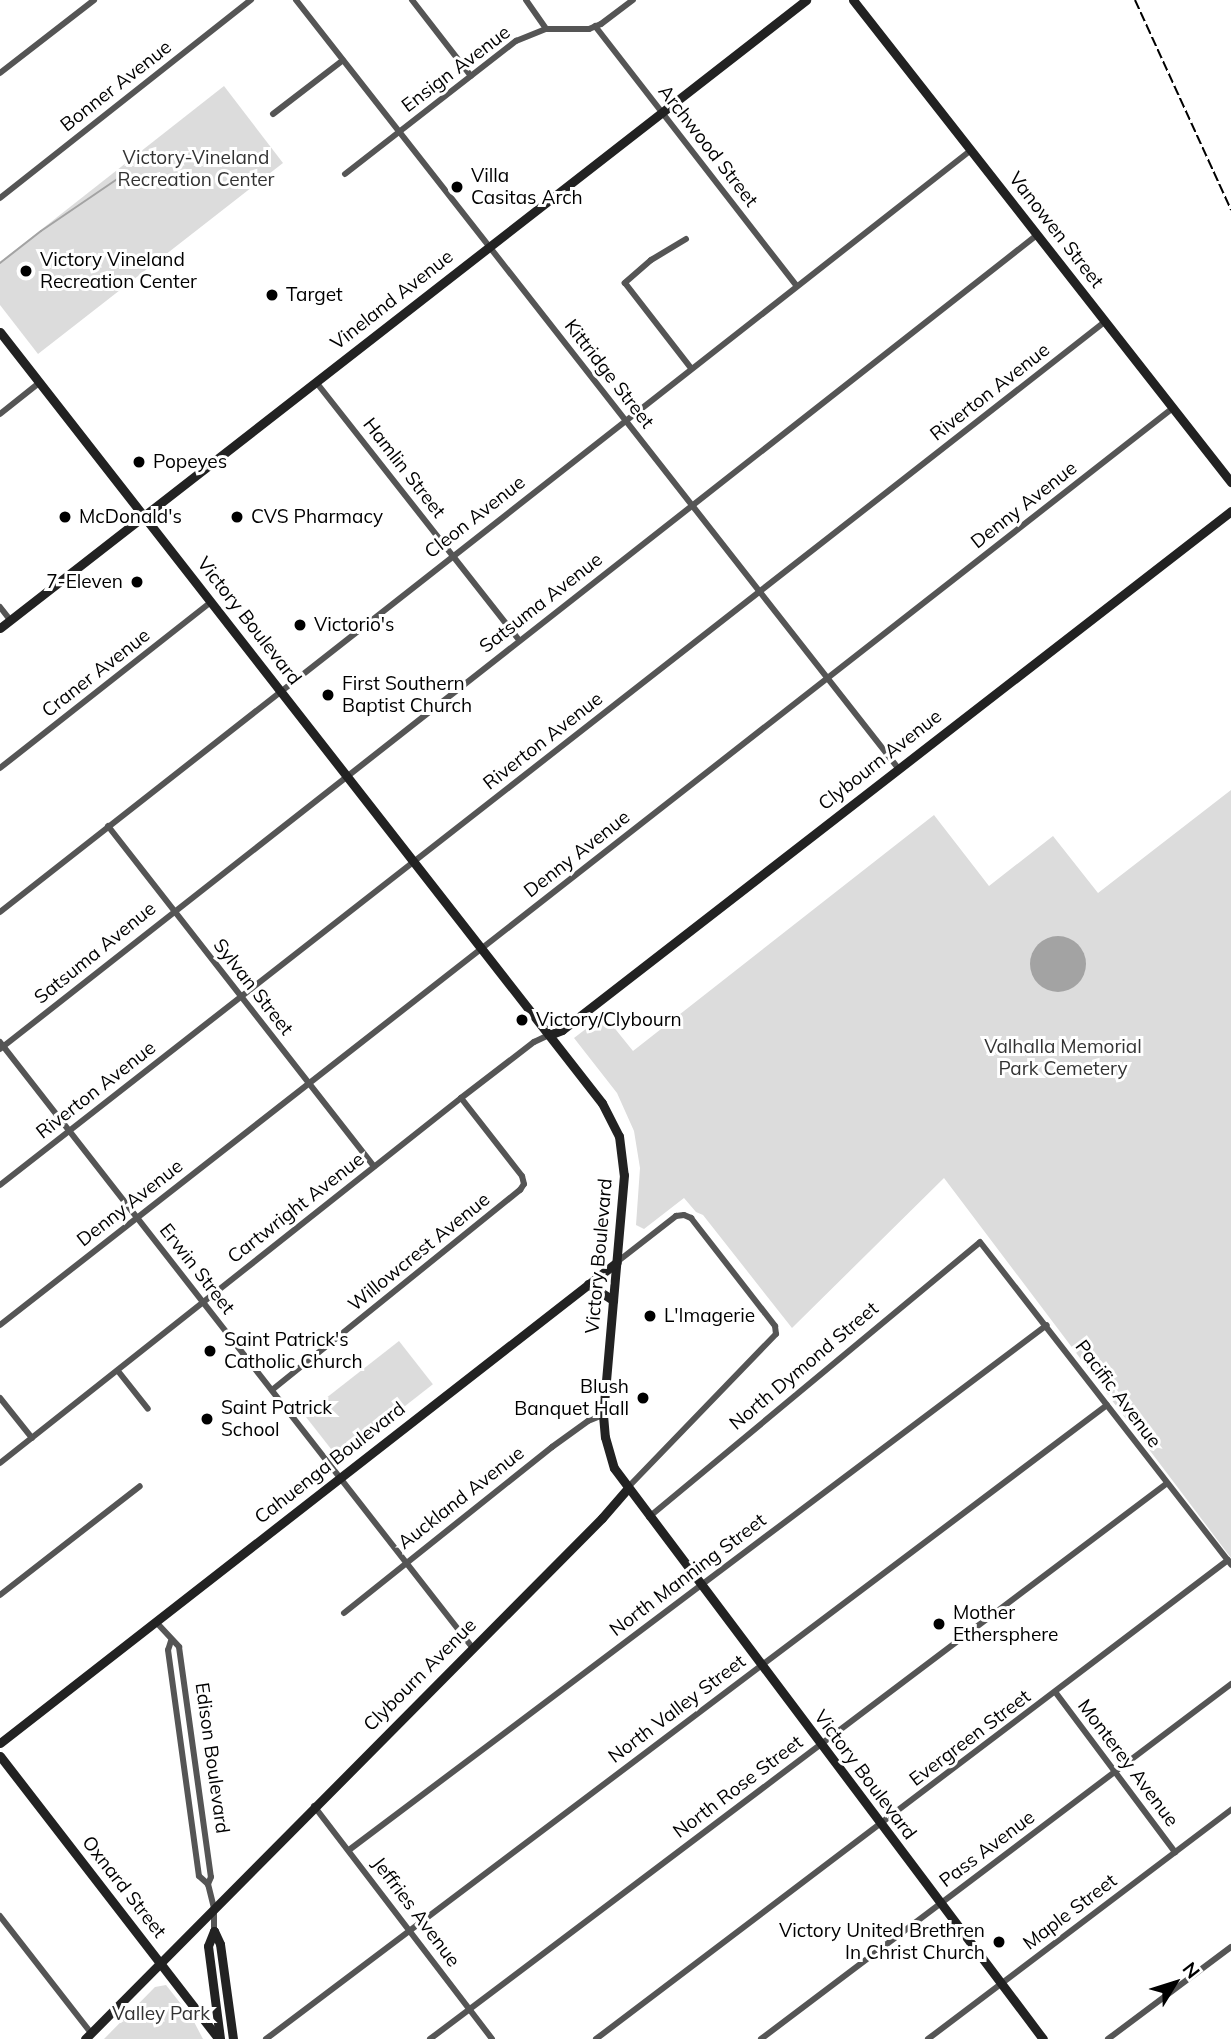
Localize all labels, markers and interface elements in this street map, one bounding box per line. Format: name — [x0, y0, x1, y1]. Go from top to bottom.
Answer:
street label: Ensign Avenue — [397, 21, 515, 117]
street label: Bonner Avenue — [56, 36, 176, 136]
street label: Archwood Street — [653, 81, 763, 211]
park label: Victory-Vineland Recreation Center — [118, 147, 274, 191]
place label: Villa Casitas Arch — [471, 165, 583, 209]
street label: Vanowen Street — [1004, 168, 1108, 292]
marker: Villa Casitas Arch — [449, 179, 465, 195]
street label: Vineland Avenue — [326, 245, 458, 355]
place label: Victory Vineland Recreation Center — [40, 249, 197, 293]
marker: Victory Vineland Recreation Center — [18, 263, 34, 279]
place label: Target — [286, 284, 343, 306]
marker: Target — [264, 287, 280, 303]
street label: Kittridge Street — [559, 315, 659, 433]
street label: Riverton Avenue — [926, 338, 1054, 446]
street label: Hamlin Street — [358, 414, 450, 522]
place label: Popeyes — [153, 451, 227, 473]
marker: Popeyes — [131, 454, 147, 470]
street label: Denny Avenue — [967, 457, 1081, 553]
street label: Cleon Avenue — [420, 471, 530, 563]
place label: McDonald's — [79, 506, 182, 528]
place label: CVS Pharmacy — [251, 506, 383, 528]
marker: McDonald's — [57, 509, 73, 525]
marker: CVS Pharmacy — [229, 509, 245, 525]
street label: Satsuma Avenue — [475, 548, 607, 658]
street label: Victory Boulevard — [192, 552, 306, 690]
place label: 7-Eleven — [46, 571, 123, 593]
marker: 7-Eleven — [129, 574, 145, 590]
place label: Victorio's — [314, 614, 394, 636]
marker: Victorio's — [292, 617, 308, 633]
street label: Craner Avenue — [37, 624, 155, 722]
place label: First Southern Baptist Church — [342, 673, 472, 717]
marker: First Southern Baptist Church — [320, 687, 336, 703]
street label: Riverton Avenue — [479, 687, 607, 795]
street label: Clybourn Avenue — [814, 705, 946, 815]
street label: Denny Avenue — [520, 806, 634, 902]
street label: Satsuma Avenue — [30, 897, 160, 1009]
street label: Sylvan Street — [208, 934, 298, 1040]
place label: Victory/Clybourn — [536, 1009, 682, 1031]
marker: Victory/Clybourn — [514, 1012, 530, 1028]
street label: Riverton Avenue — [32, 1036, 160, 1144]
park label: Valhalla Memorial Park Cemetery — [984, 1036, 1142, 1080]
street label: Cartwright Avenue — [223, 1148, 369, 1268]
street label: Denny Avenue — [73, 1155, 187, 1251]
street label: Victory Boulevard — [581, 1177, 617, 1335]
street label: Willowcrest Avenue — [344, 1188, 494, 1316]
street label: Erwin Street — [155, 1219, 239, 1319]
street label: North Dymond Street — [725, 1297, 883, 1435]
place label: L'Imagerie — [664, 1305, 755, 1327]
marker: L'Imagerie — [642, 1308, 658, 1324]
place label: Saint Patrick's Catholic Church — [224, 1329, 363, 1373]
street label: Pacific Avenue — [1070, 1336, 1166, 1452]
marker: Saint Patrick's Catholic Church — [202, 1343, 218, 1359]
place label: Blush Banquet Hall — [514, 1376, 629, 1420]
marker: Blush Banquet Hall — [635, 1390, 651, 1406]
place label: Saint Patrick School — [221, 1397, 332, 1441]
street label: Cahuenga Boulevard — [250, 1397, 410, 1529]
marker: Saint Patrick School — [199, 1411, 215, 1427]
street label: Auckland Avenue — [393, 1442, 529, 1554]
street label: North Manning Street — [605, 1509, 771, 1641]
place label: Mother Ethersphere — [953, 1602, 1058, 1646]
street label: Clybourn Avenue — [359, 1614, 481, 1736]
marker: Mother Ethersphere — [931, 1616, 947, 1632]
street label: North Valley Street — [604, 1650, 750, 1768]
street label: Edison Boulevard — [190, 1681, 234, 1835]
street label: Evergreen Street — [905, 1685, 1035, 1791]
street label: Monterey Avenue — [1073, 1695, 1183, 1831]
street label: Victory Boulevard — [809, 1706, 921, 1844]
street label: North Rose Street — [669, 1731, 807, 1843]
street label: Pass Avenue — [935, 1806, 1039, 1892]
street label: Oxnard Street — [77, 1832, 171, 1942]
street label: Jeffries Avenue — [367, 1853, 465, 1971]
street label: Maple Street — [1019, 1869, 1121, 1955]
place label: Victory United Brethren In Christ Church — [779, 1920, 985, 1964]
marker: Victory United Brethren In Christ Church — [991, 1934, 1007, 1950]
north arrow — [1140, 1948, 1210, 2018]
text: N — [1178, 1957, 1205, 1983]
park label: Valley Park — [112, 2003, 210, 2025]

